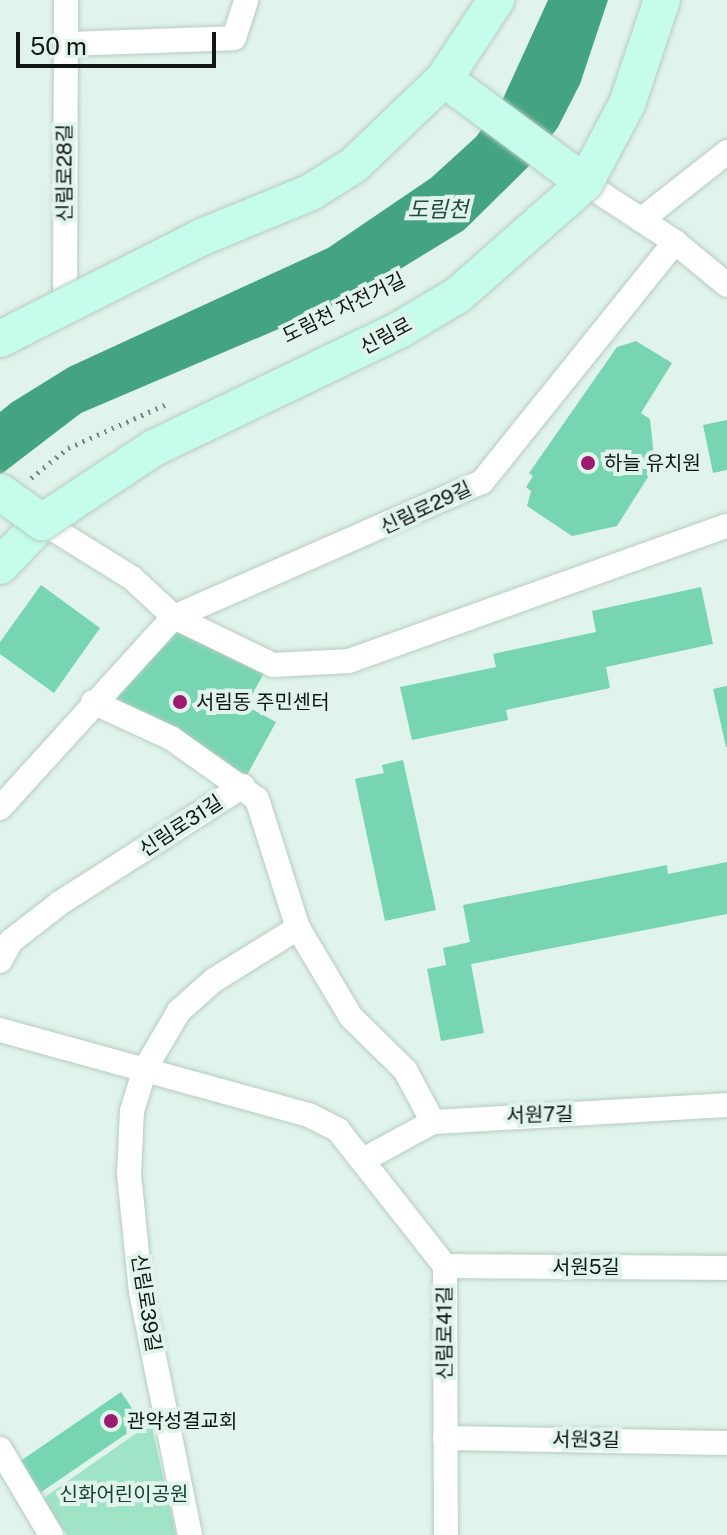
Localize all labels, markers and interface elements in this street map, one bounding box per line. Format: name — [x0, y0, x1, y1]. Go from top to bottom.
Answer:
scale bar — [20, 16, 220, 66]
text: 50 m — [30, 32, 87, 60]
street label: 신림로28길 — [53, 124, 77, 222]
water label: 도림천 — [408, 197, 468, 223]
street label: 도림천 자전거길 — [279, 268, 409, 348]
street label: 신림로 — [356, 312, 416, 360]
place label: 하늘 유치원 — [604, 451, 701, 475]
marker: 하늘 유치원 — [579, 454, 597, 472]
street label: 신림로29길 — [377, 476, 475, 540]
place label: 서림동 주민센터 — [196, 690, 330, 714]
marker: 서림동 주민센터 — [171, 693, 189, 711]
street label: 신림로31길 — [135, 790, 227, 862]
street label: 서원7길 — [506, 1102, 574, 1128]
street label: 신림로39길 — [126, 1252, 166, 1354]
street label: 서원5길 — [552, 1255, 620, 1279]
street label: 신림로41길 — [433, 1286, 457, 1380]
place label: 관악성결교회 — [127, 1409, 237, 1433]
marker: 관악성결교회 — [102, 1412, 120, 1430]
street label: 서원3길 — [552, 1427, 620, 1453]
park label: 신화어린이공원 — [60, 1482, 188, 1506]

